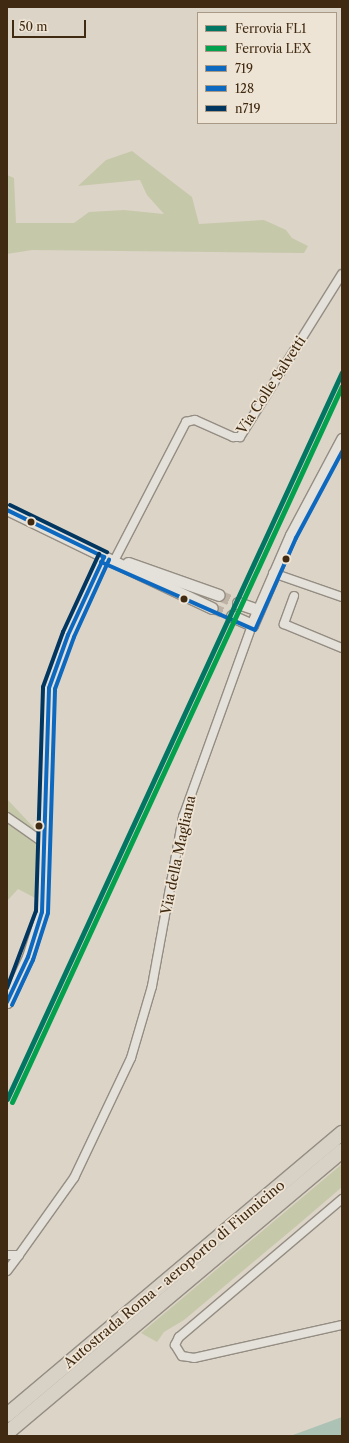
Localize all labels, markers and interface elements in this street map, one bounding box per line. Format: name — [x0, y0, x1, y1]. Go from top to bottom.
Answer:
scale bar — [14, 12, 88, 38]
legend — [197, 12, 337, 124]
text: 50 m — [19, 19, 48, 34]
text: Ferrovia FL1 — [235, 21, 306, 36]
text: Ferrovia LEX — [235, 41, 311, 56]
text: 719 — [235, 61, 253, 76]
text: 128 — [235, 81, 254, 96]
text: n719 — [235, 101, 261, 116]
street label: Via Colle Salvetti — [233, 333, 309, 437]
unlabelled marker — [26, 517, 36, 527]
unlabelled marker — [281, 554, 291, 564]
unlabelled marker — [179, 594, 189, 604]
street label: Via della Magliana — [157, 794, 199, 916]
unlabelled marker — [34, 821, 44, 831]
street label: Autostrada Roma - aeroporto di Fiumicino — [60, 1176, 288, 1372]

